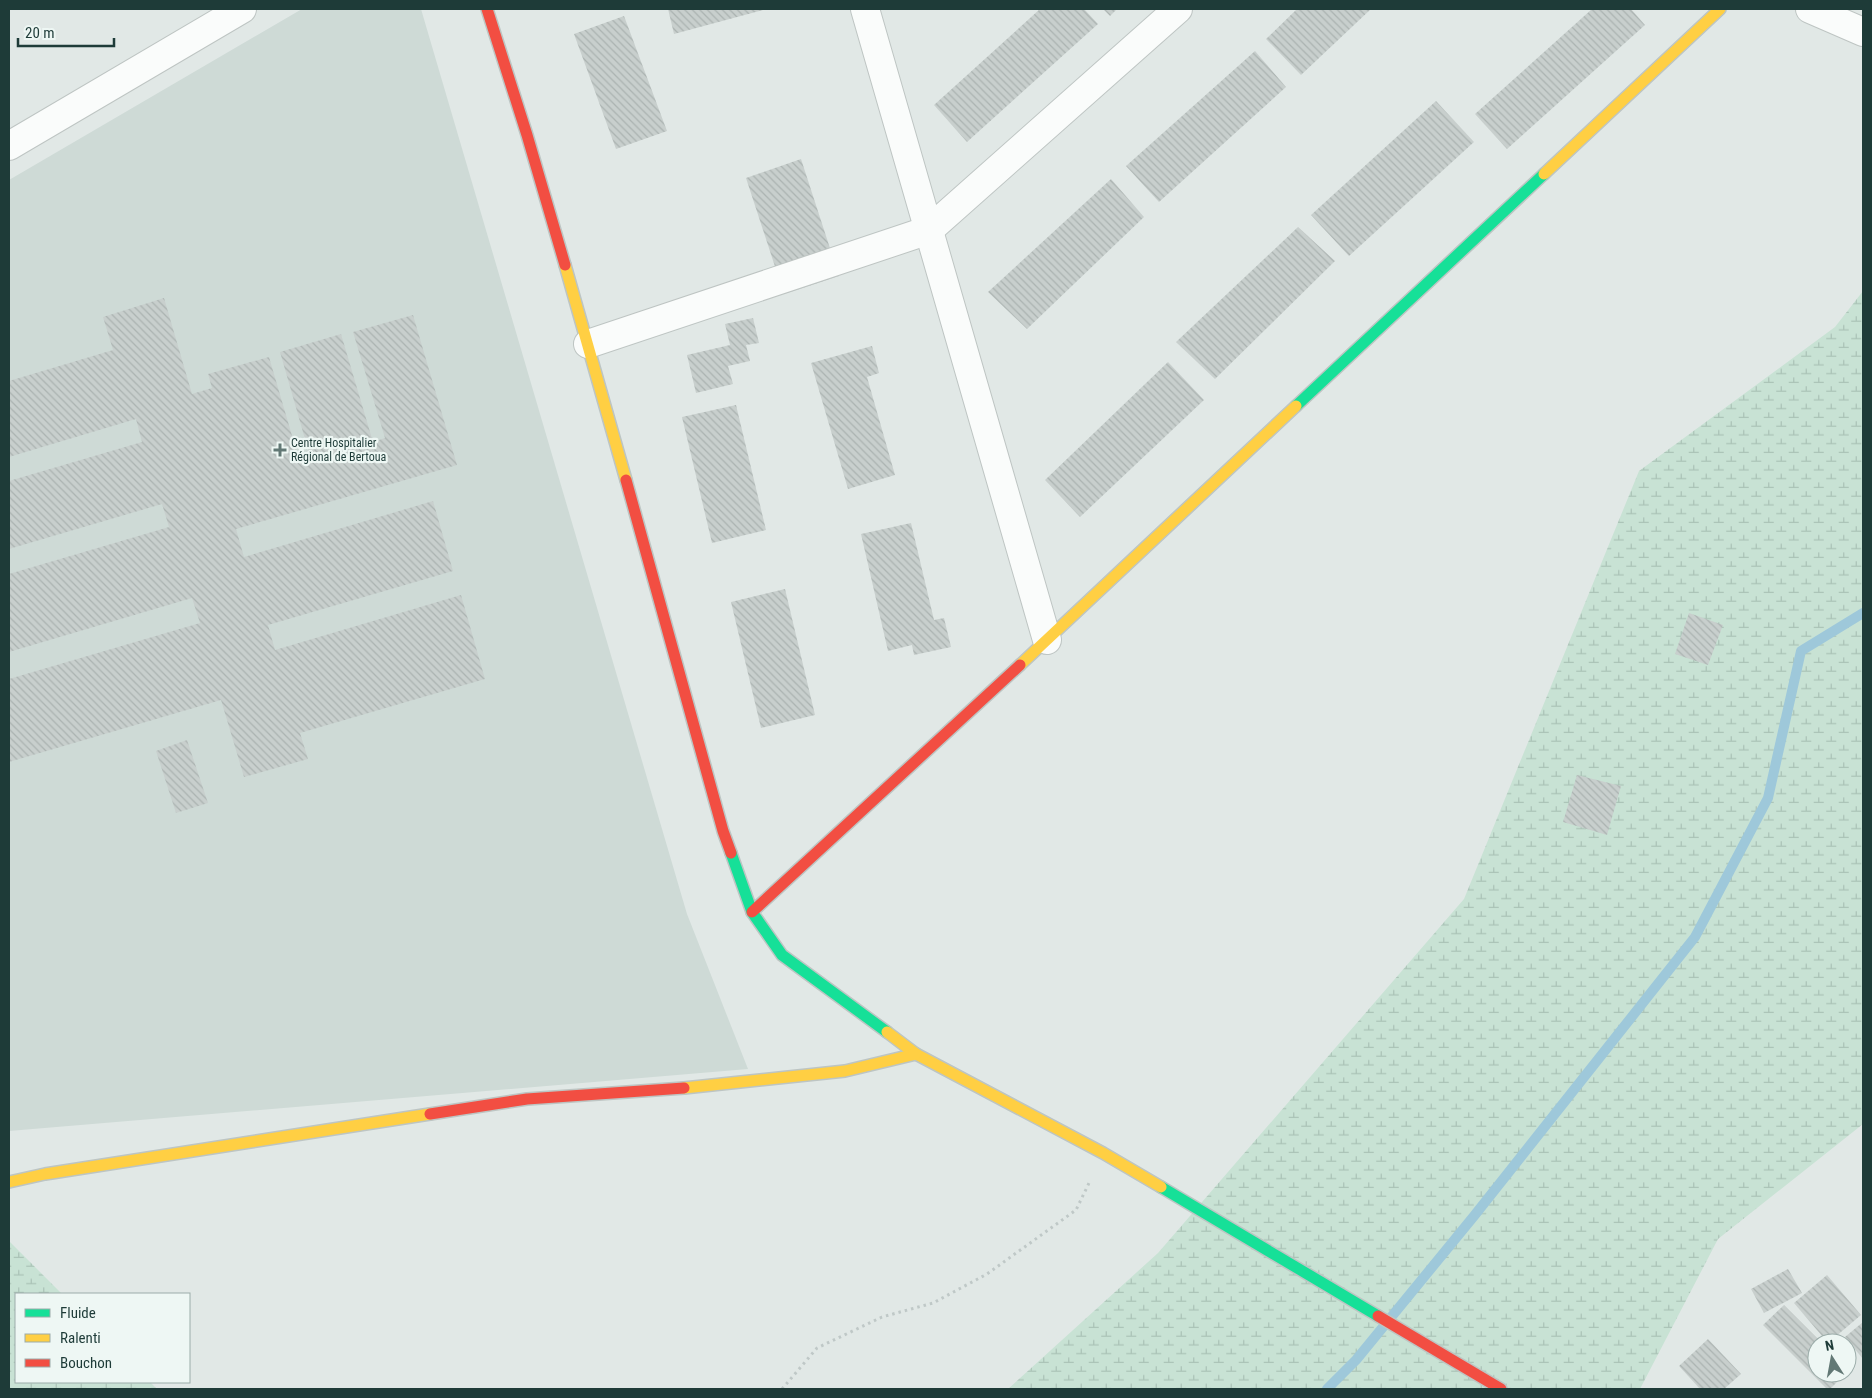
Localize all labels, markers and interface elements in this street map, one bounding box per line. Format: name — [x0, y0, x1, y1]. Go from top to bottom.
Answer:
scale bar — [18, 15, 114, 47]
text: 20 m — [25, 24, 55, 42]
place label: Centre Hospitalier Régional de Bertoua — [291, 436, 386, 464]
marker: Centre Hospitalier Régional de Bertoua — [273, 443, 287, 457]
legend — [15, 1293, 190, 1383]
text: Fluide — [60, 1304, 96, 1322]
text: Ralenti — [60, 1329, 101, 1347]
north arrow — [1807, 1333, 1857, 1383]
text: N — [1824, 1337, 1835, 1354]
text: Bouchon — [60, 1354, 112, 1372]

